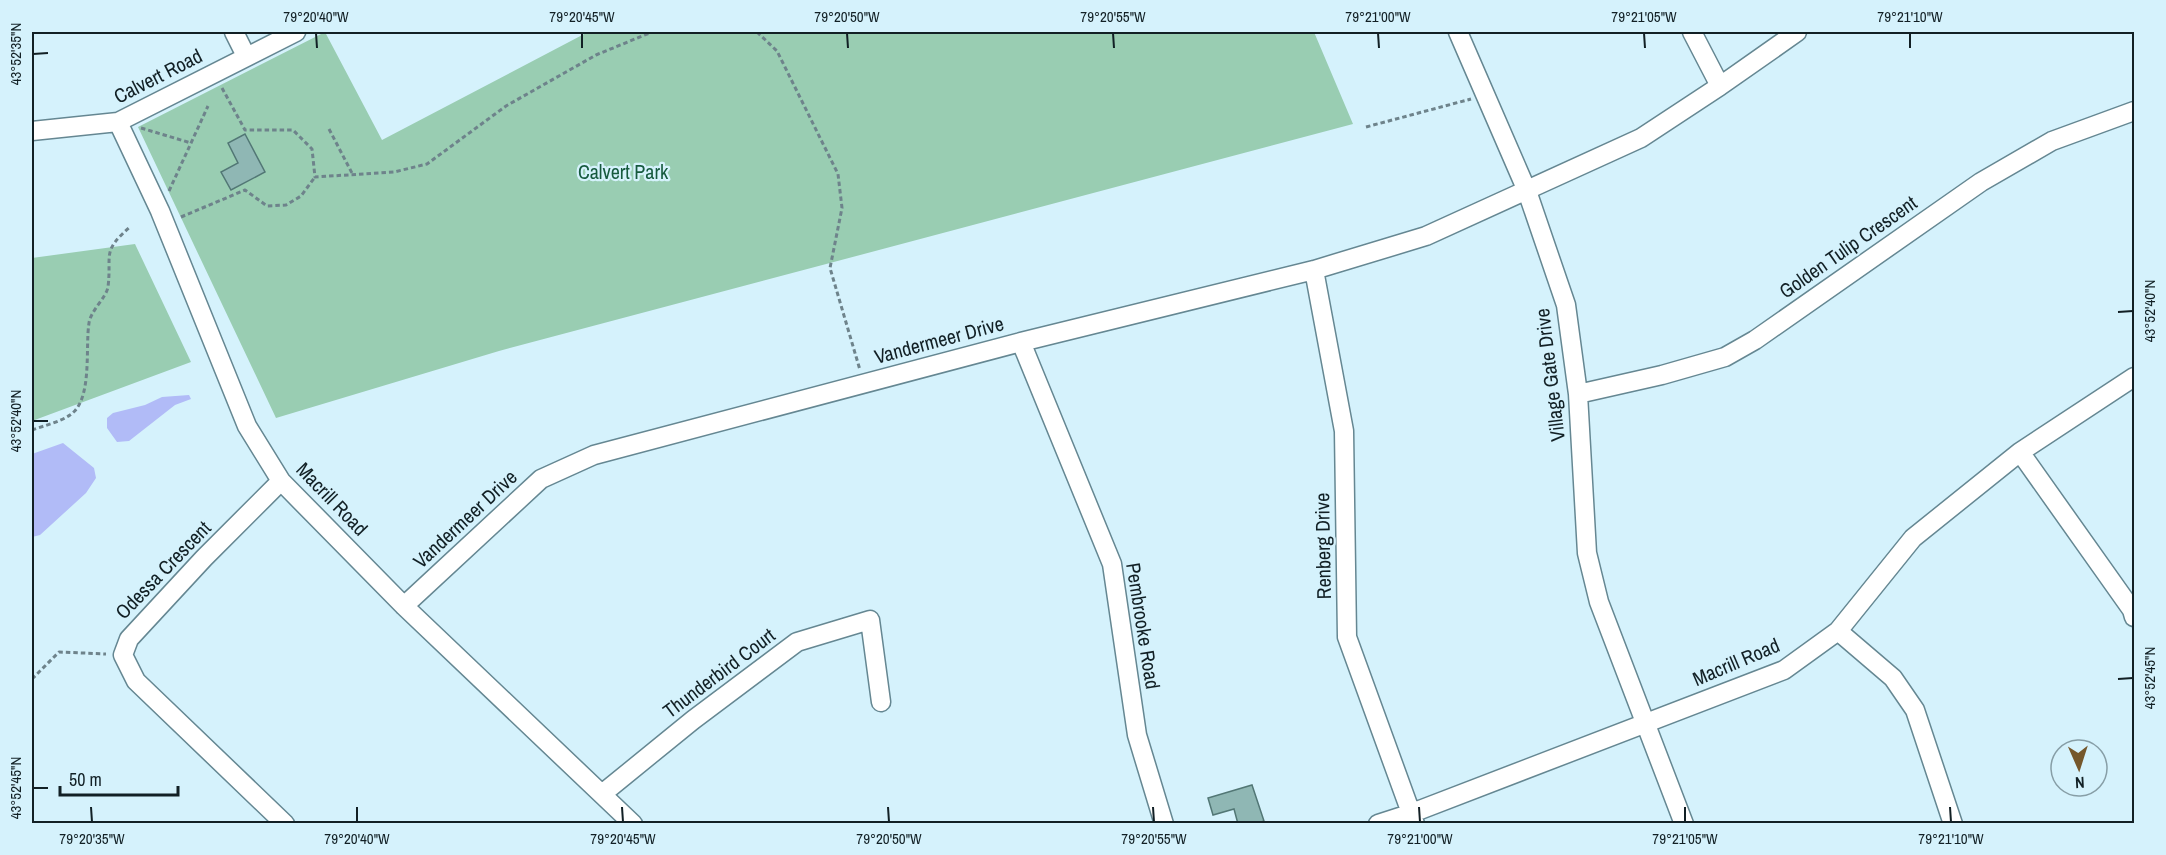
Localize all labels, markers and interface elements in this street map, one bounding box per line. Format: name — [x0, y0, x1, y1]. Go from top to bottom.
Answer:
text: 79°20'40"W — [283, 6, 349, 27]
text: 79°20'45"W — [549, 6, 615, 27]
text: 79°20'50"W — [814, 6, 880, 27]
text: 79°20'55"W — [1080, 6, 1146, 27]
text: 79°21'00"W — [1345, 6, 1411, 27]
text: 79°21'05"W — [1611, 6, 1677, 27]
text: 79°21'10"W — [1877, 6, 1943, 27]
text: 43°52'35"N — [5, 23, 26, 85]
street label: Calvert Road — [109, 42, 207, 109]
park label: Calvert Park — [578, 158, 669, 185]
street label: Golden Tulip Crescent — [1773, 189, 1922, 304]
text: 43°52'40"N — [2139, 280, 2160, 342]
street label: Village Gate Drive — [1528, 307, 1571, 443]
street label: Vandermeer Drive — [871, 309, 1006, 370]
text: 43°52'40"N — [5, 390, 26, 452]
street label: Macrill Road — [291, 456, 374, 541]
street label: Vandermeer Drive — [407, 463, 522, 574]
street label: Renberg Drive — [1308, 492, 1337, 600]
street label: Odessa Crescent — [109, 514, 217, 625]
street label: Pembrooke Road — [1120, 561, 1167, 691]
street label: Thunderbird Court — [657, 621, 781, 724]
street label: Macrill Road — [1688, 631, 1783, 692]
text: 43°52'45"N — [2139, 647, 2160, 709]
north arrow — [2049, 738, 2109, 798]
text: 43°52'45"N — [5, 757, 26, 819]
scale bar — [60, 759, 178, 797]
text: 50 m — [69, 767, 102, 792]
text: N — [2074, 772, 2085, 794]
text: 79°20'35"W — [59, 828, 125, 849]
text: 79°20'40"W — [324, 828, 390, 849]
text: 79°20'45"W — [590, 828, 656, 849]
text: 79°20'50"W — [856, 828, 922, 849]
text: 79°20'55"W — [1121, 828, 1187, 849]
text: 79°21'00"W — [1387, 828, 1453, 849]
text: 79°21'05"W — [1652, 828, 1718, 849]
text: 79°21'10"W — [1918, 828, 1984, 849]

